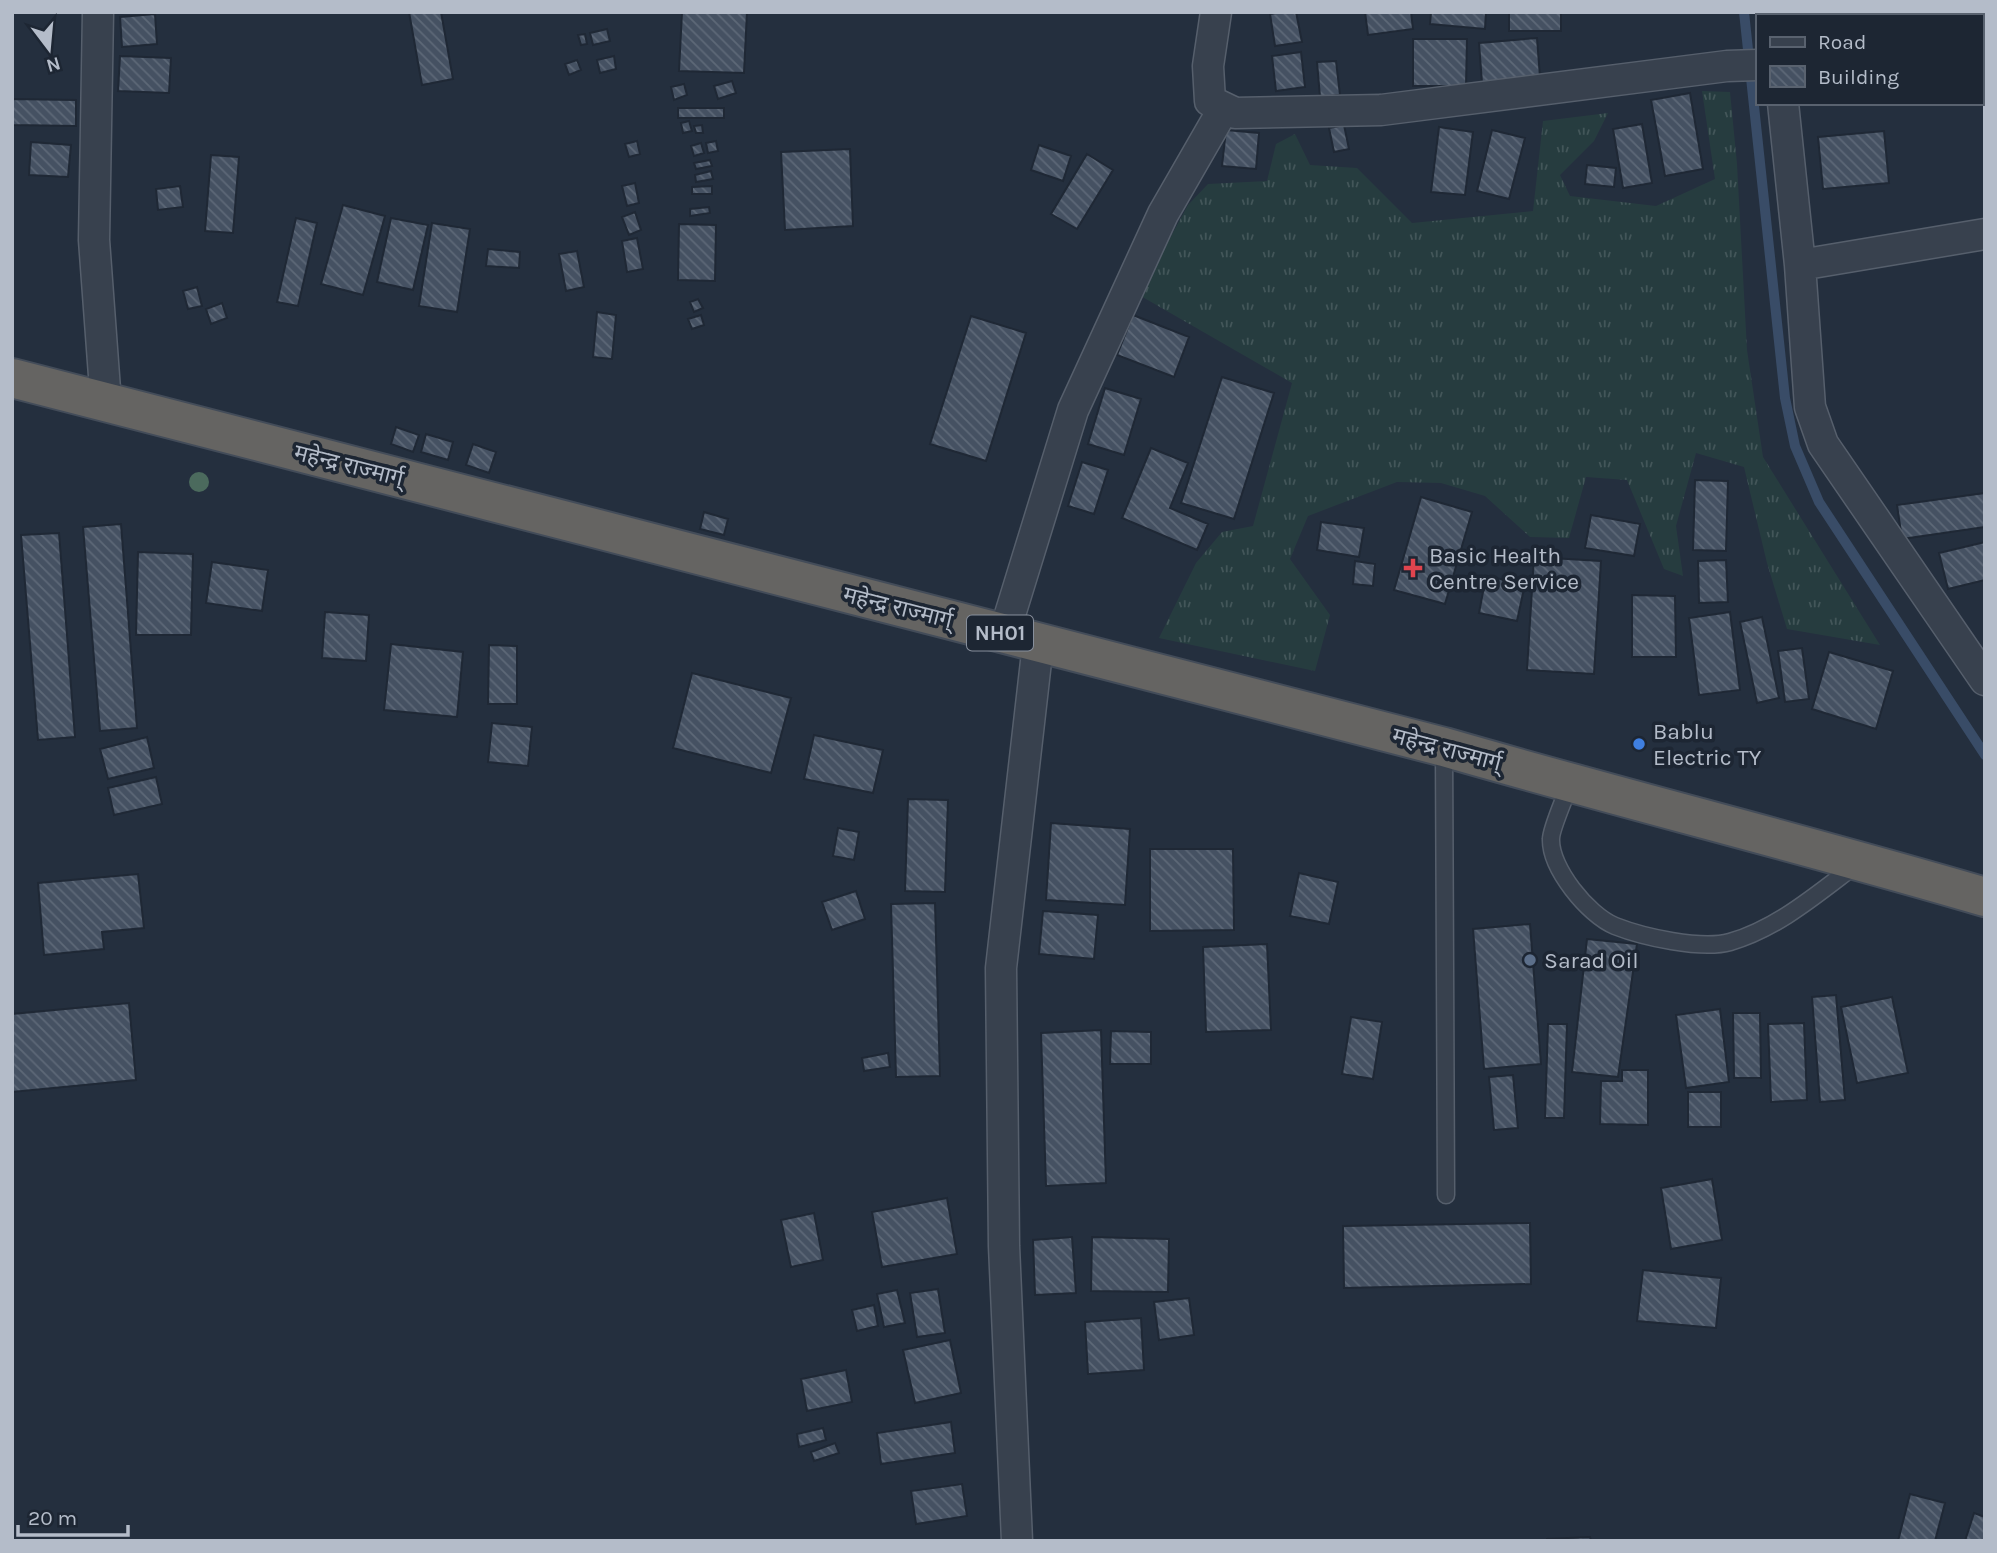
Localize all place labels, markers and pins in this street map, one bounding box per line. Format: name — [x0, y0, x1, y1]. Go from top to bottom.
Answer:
place label: Basic Health Centre Service — [1429, 542, 1579, 595]
marker: Basic Health Centre Service — [1403, 558, 1423, 578]
place label: Bablu Electric TY — [1653, 718, 1762, 771]
marker: Bablu Electric TY — [1631, 736, 1647, 752]
place label: Sarad Oil — [1544, 947, 1639, 974]
marker: Sarad Oil — [1522, 952, 1538, 968]

